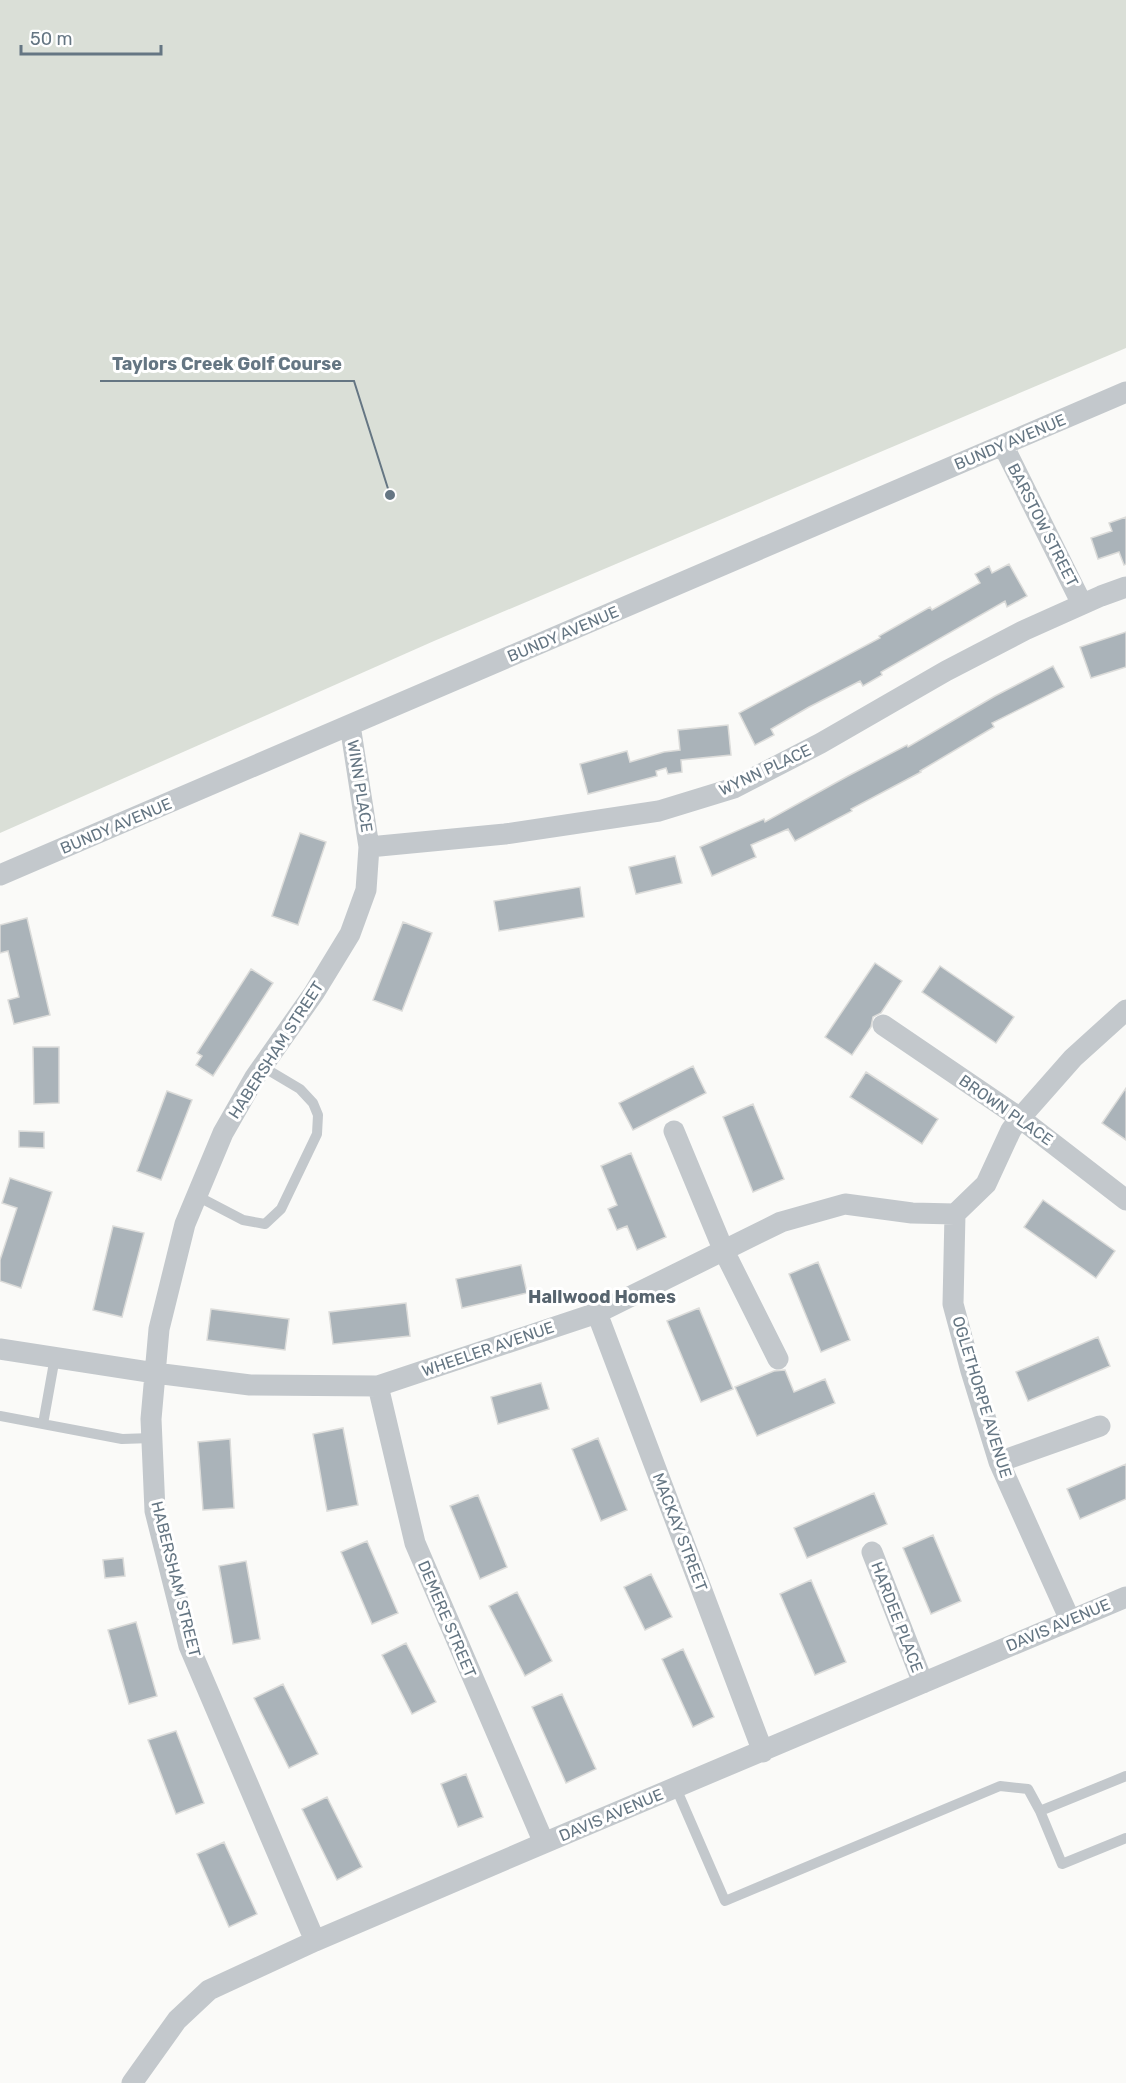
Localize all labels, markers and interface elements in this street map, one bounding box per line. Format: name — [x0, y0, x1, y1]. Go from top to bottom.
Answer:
scale bar — [21, 18, 160, 56]
text: 50 m — [30, 28, 73, 50]
callout: Taylors Creek Golf Course — [100, 345, 354, 381]
text: Taylors Creek Golf Course — [112, 353, 342, 375]
street label: BUNDY AVENUE — [951, 410, 1069, 474]
street label: BARSTOW STREET — [1004, 460, 1082, 590]
street label: BUNDY AVENUE — [504, 602, 622, 666]
street label: WINN PLACE — [343, 738, 377, 834]
street label: WYNN PLACE — [716, 740, 814, 800]
street label: BUNDY AVENUE — [57, 794, 175, 858]
street label: HABERSHAM STREET — [224, 978, 328, 1122]
street label: BROWN PLACE — [956, 1071, 1056, 1149]
district label: Hallwood Homes — [528, 1286, 676, 1308]
street label: OGLETHORPE AVENUE — [948, 1314, 1016, 1480]
street label: WHEELER AVENUE — [419, 1317, 557, 1381]
street label: MACKAY STREET — [649, 1470, 711, 1594]
street label: HABERSHAM STREET — [147, 1499, 205, 1659]
street label: DEMERE STREET — [414, 1558, 480, 1680]
street label: HARDEE PLACE — [867, 1559, 927, 1675]
street label: DAVIS AVENUE — [1003, 1595, 1113, 1655]
street label: DAVIS AVENUE — [556, 1785, 666, 1845]

